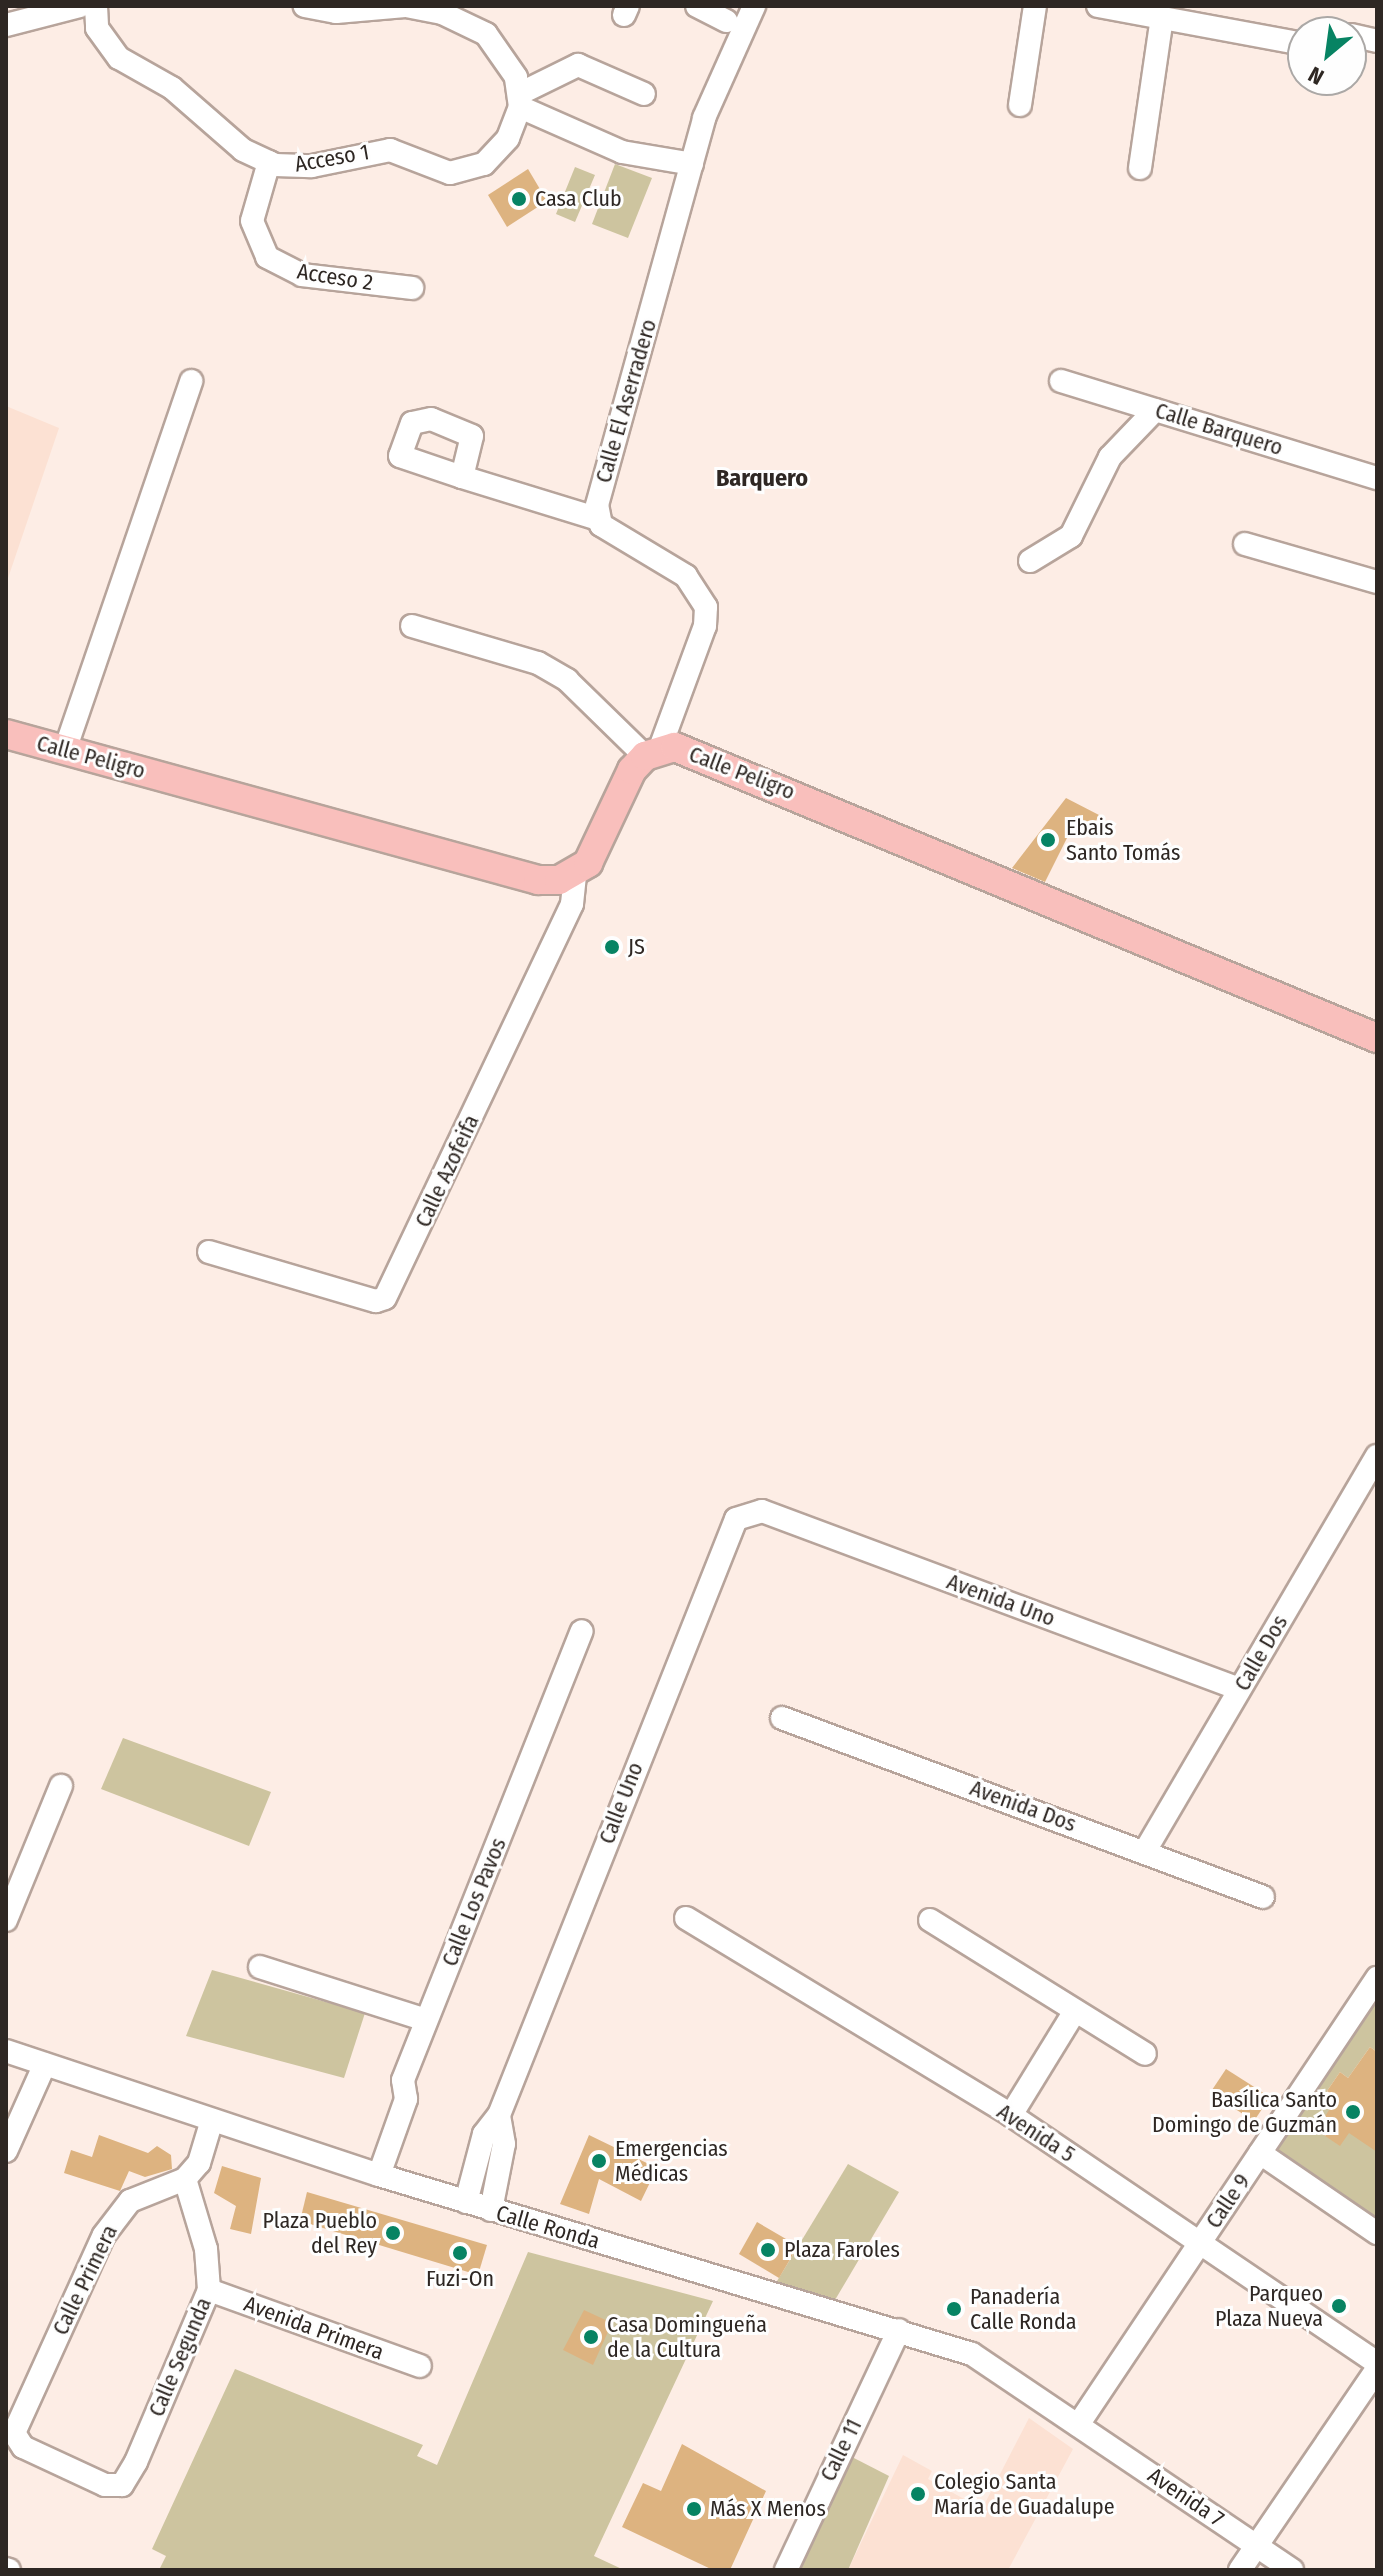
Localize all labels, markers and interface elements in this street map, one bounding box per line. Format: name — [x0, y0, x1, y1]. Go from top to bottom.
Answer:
north arrow — [1287, 16, 1367, 96]
text: N — [1304, 61, 1328, 91]
street label: Acceso 1 — [293, 138, 371, 178]
place label: Casa Club — [535, 186, 622, 212]
marker: Casa Club — [510, 190, 528, 208]
street label: Acceso 2 — [295, 258, 375, 296]
street label: Calle El Aserradero — [590, 316, 662, 486]
street label: Calle Barquero — [1152, 397, 1286, 461]
district label: Barquero — [716, 465, 808, 493]
street label: Calle Peligro — [34, 730, 148, 784]
street label: Calle Peligro — [685, 741, 799, 805]
place label: Ebais Santo Tomás — [1066, 814, 1180, 866]
marker: Ebais Santo Tomás — [1037, 829, 1059, 851]
place label: JS — [628, 934, 645, 960]
marker: JS — [603, 938, 621, 956]
street label: Calle Azofeifa — [410, 1111, 484, 1231]
street label: Avenida Uno — [943, 1568, 1059, 1632]
street label: Calle Dos — [1229, 1611, 1293, 1695]
street label: Calle Uno — [593, 1759, 649, 1847]
street label: Avenida Dos — [966, 1775, 1080, 1837]
street label: Calle Los Pavos — [436, 1834, 512, 1970]
place label: Basílica Santo Domingo de Guzmán — [1152, 2086, 1337, 2138]
street label: Avenida 5 — [992, 2098, 1080, 2168]
marker: Basílica Santo Domingo de Guzmán — [1344, 2103, 1362, 2121]
place label: Emergencias Médicas — [615, 2135, 728, 2186]
marker: Emergencias Médicas — [590, 2152, 608, 2170]
street label: Calle 9 — [1200, 2169, 1256, 2233]
street label: Calle Ronda — [493, 2200, 603, 2254]
place label: Plaza Pueblo del Rey — [263, 2207, 377, 2258]
street label: Calle Primera — [47, 2221, 123, 2339]
marker: Plaza Pueblo del Rey — [384, 2224, 402, 2242]
place label: Plaza Faroles — [784, 2237, 900, 2263]
marker: Plaza Faroles — [759, 2241, 777, 2259]
marker: Fuzi-On — [451, 2244, 469, 2262]
place label: Fuzi-On — [426, 2266, 494, 2292]
place label: Parqueo Plaza Nueva — [1215, 2280, 1323, 2332]
place label: Panadería Calle Ronda — [970, 2283, 1076, 2334]
street label: Avenida Primera — [240, 2290, 388, 2366]
street label: Calle Segunda — [143, 2294, 217, 2420]
marker: Parqueo Plaza Nueva — [1330, 2297, 1348, 2315]
marker: Panadería Calle Ronda — [945, 2300, 963, 2318]
place label: Casa Domingueña de la Cultura — [607, 2311, 767, 2362]
marker: Casa Domingueña de la Cultura — [582, 2328, 600, 2346]
street label: Calle 11 — [815, 2415, 867, 2485]
street label: Avenida 7 — [1143, 2462, 1229, 2532]
place label: Colegio Santa María de Guadalupe — [934, 2468, 1115, 2520]
marker: Colegio Santa María de Guadalupe — [909, 2485, 927, 2503]
place label: Más X Menos — [710, 2496, 826, 2522]
marker: Más X Menos — [685, 2500, 703, 2518]

